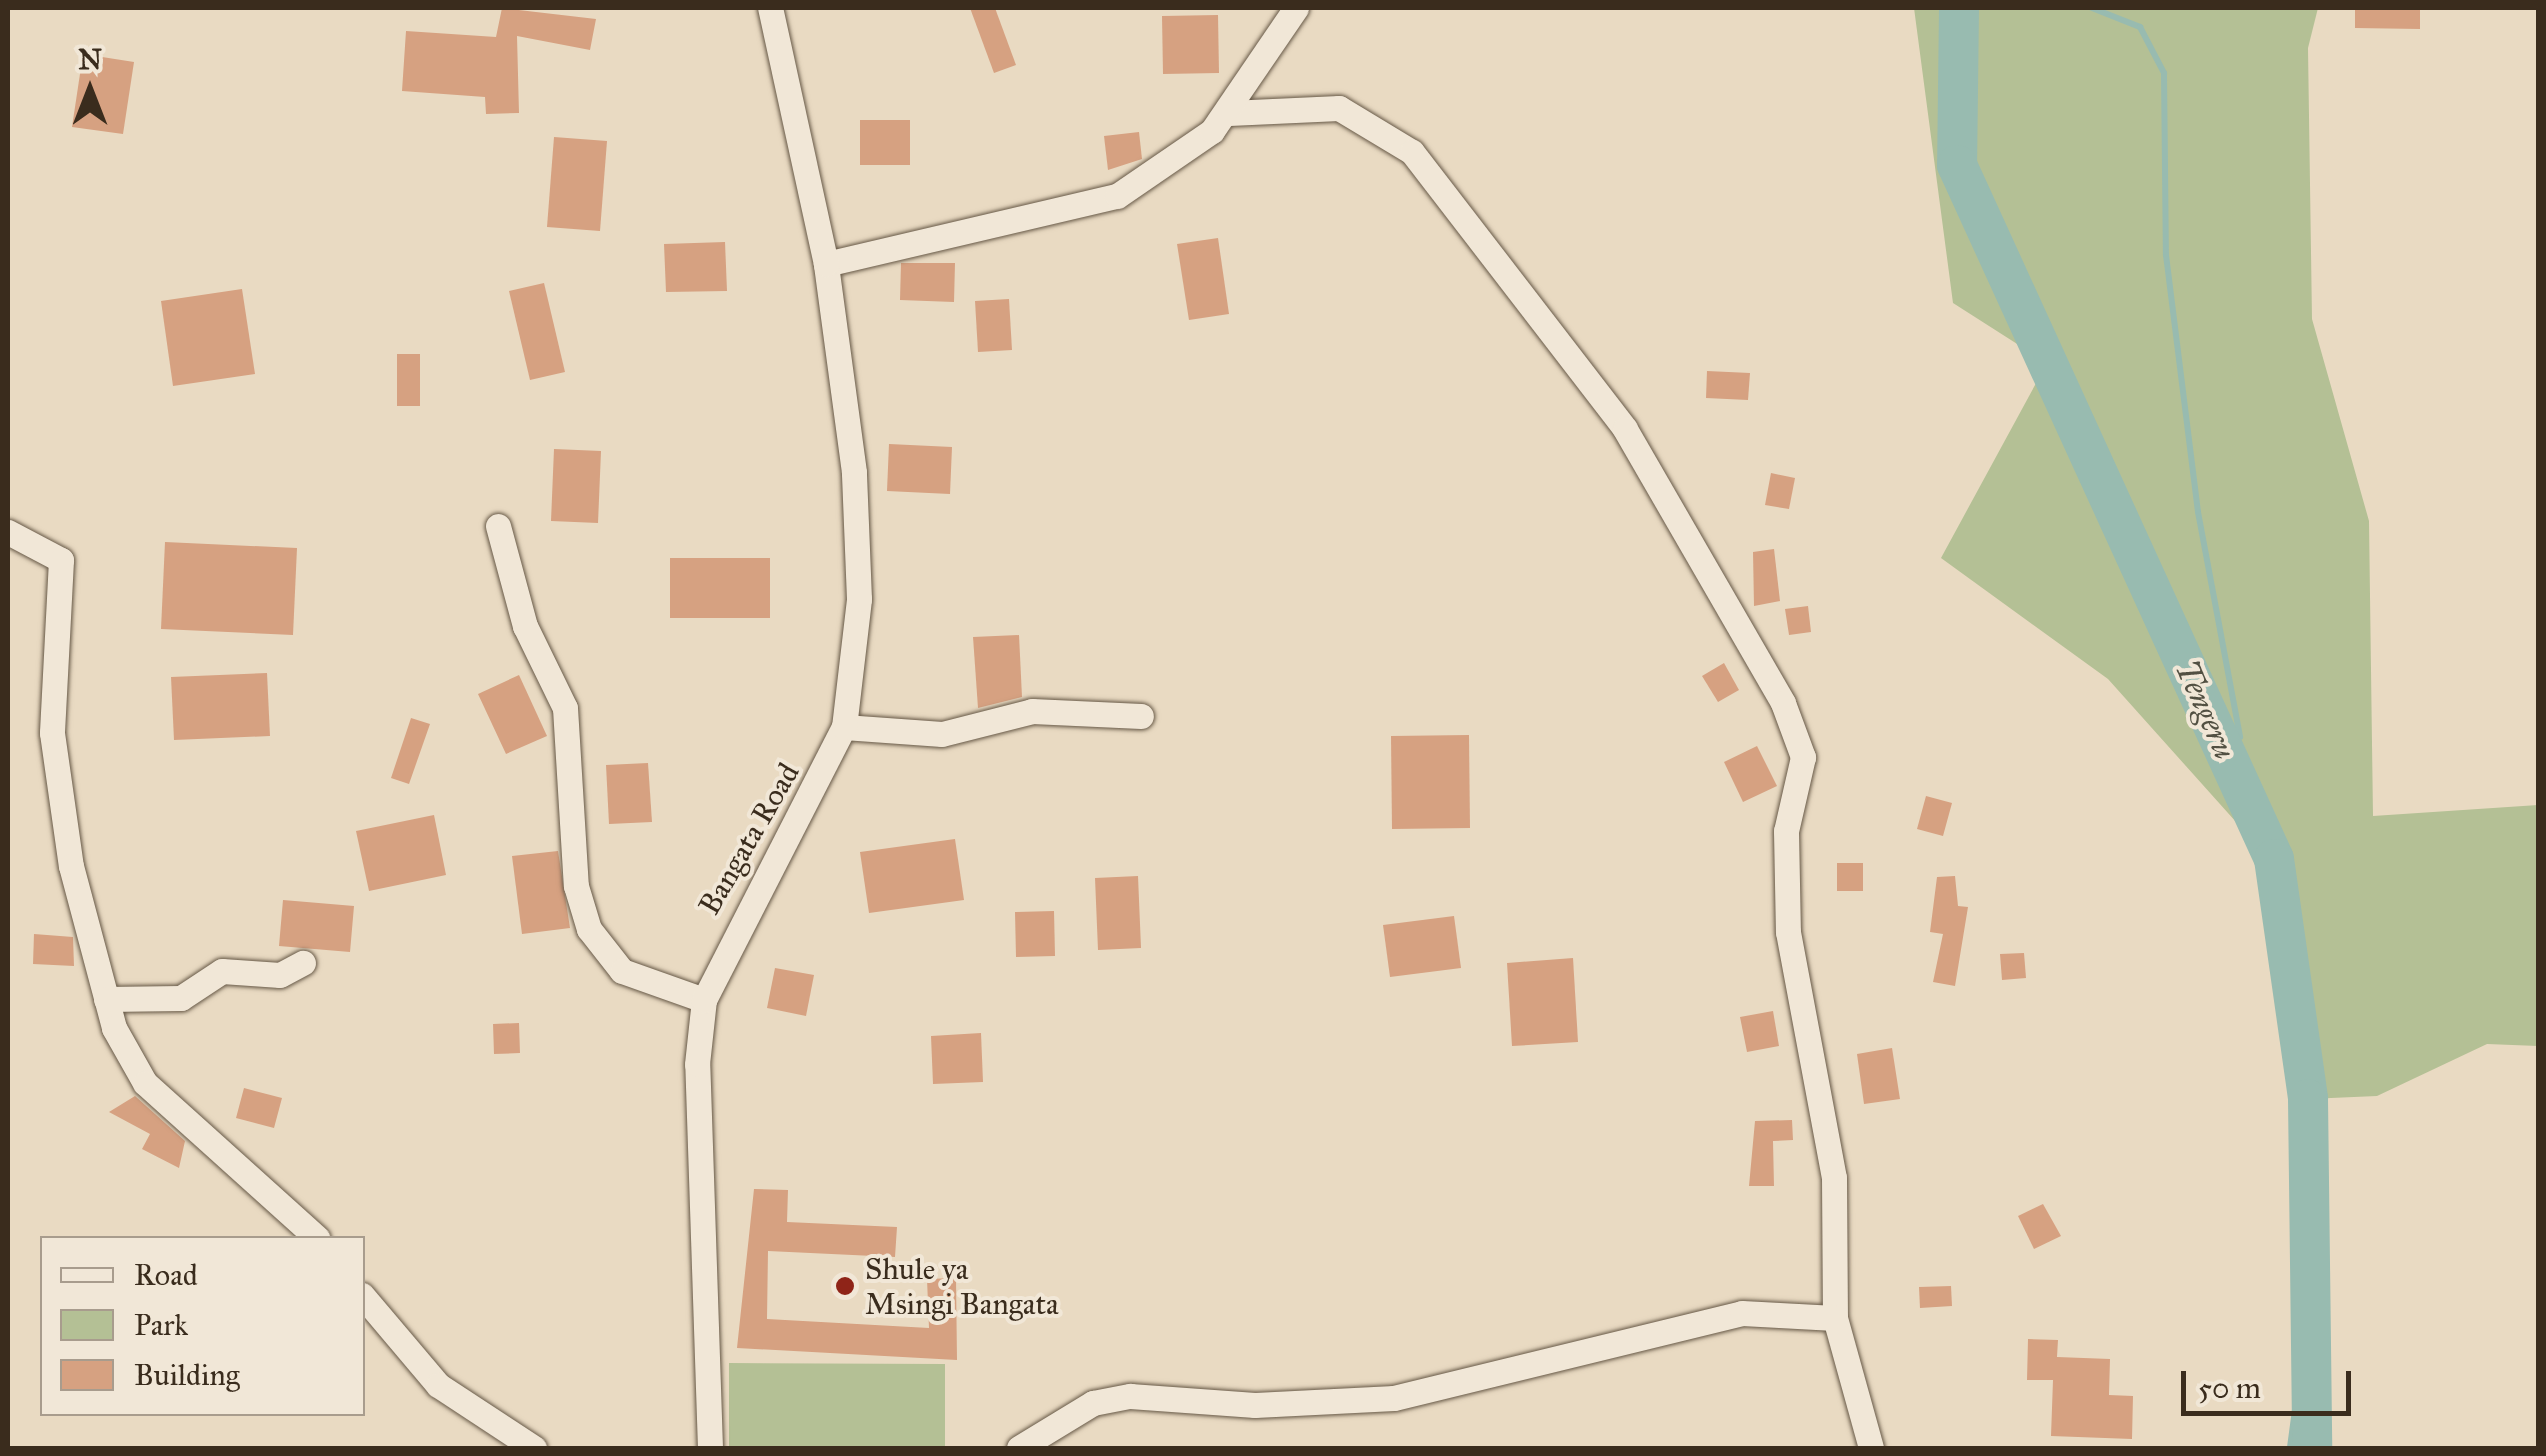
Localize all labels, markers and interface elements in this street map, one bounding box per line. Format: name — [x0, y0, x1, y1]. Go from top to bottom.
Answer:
north arrow — [40, 40, 140, 140]
text: N — [78, 42, 102, 77]
water label: Tengeru — [2166, 655, 2244, 765]
street label: Bangata Road — [691, 757, 807, 921]
legend — [40, 1236, 365, 1416]
place label: Shule ya Msingi Bangata — [865, 1251, 1059, 1322]
text: Road — [134, 1257, 198, 1293]
marker: Shule ya Msingi Bangata — [834, 1275, 856, 1297]
text: Park — [134, 1307, 188, 1343]
scale bar — [2186, 1351, 2356, 1413]
text: Building — [134, 1357, 240, 1393]
text: 50 m — [2198, 1370, 2261, 1406]

